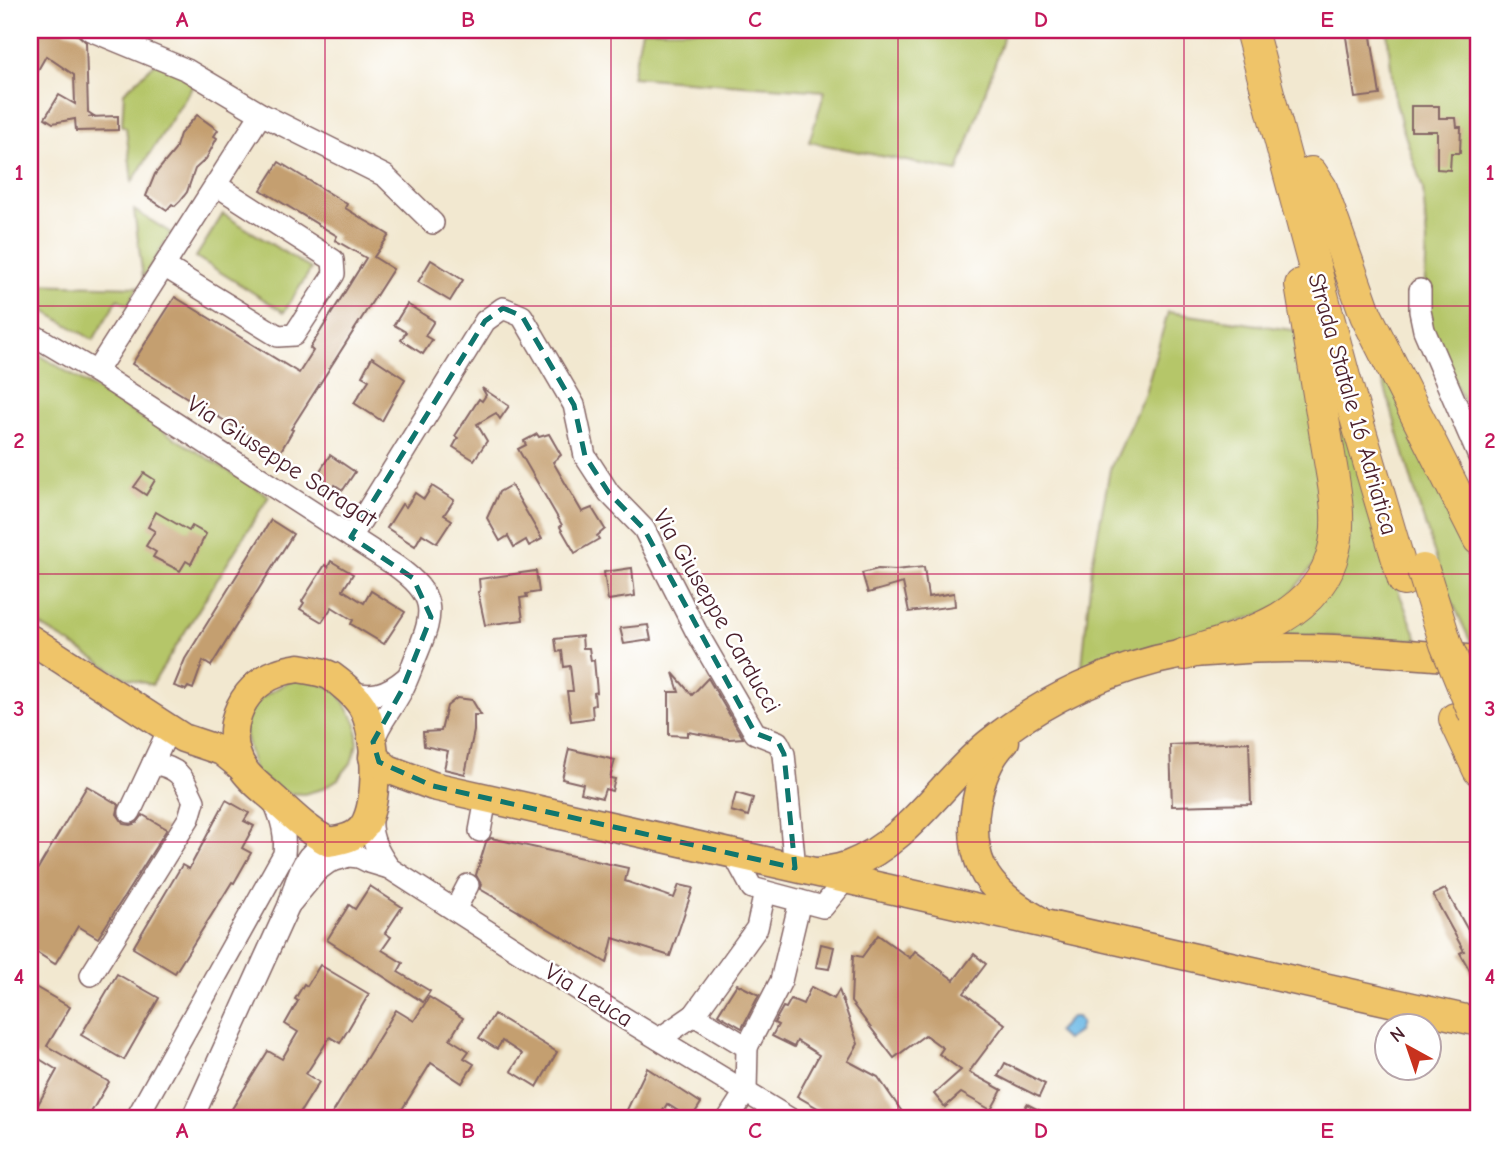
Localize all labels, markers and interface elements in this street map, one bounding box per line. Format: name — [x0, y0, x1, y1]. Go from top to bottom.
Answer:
text: A — [176, 6, 189, 33]
text: B — [461, 6, 475, 33]
text: C — [748, 6, 762, 33]
text: D — [1034, 6, 1048, 33]
text: E — [1320, 6, 1334, 33]
text: 1 — [14, 159, 24, 186]
text: 1 — [1485, 159, 1495, 186]
street label: Strada Statale 16 Adriatica — [1302, 270, 1404, 538]
street label: Via Giuseppe Saragat — [182, 389, 383, 533]
text: 2 — [13, 427, 25, 454]
text: 2 — [1484, 427, 1496, 454]
street label: Via Giuseppe Carducci — [647, 504, 787, 718]
text: 3 — [13, 695, 25, 722]
text: 3 — [1484, 695, 1496, 722]
street label: Via Leuca — [540, 957, 638, 1033]
text: 4 — [14, 963, 25, 990]
text: 4 — [1485, 963, 1496, 990]
north arrow — [1372, 1012, 1442, 1082]
text: N — [1386, 1022, 1410, 1047]
text: A — [176, 1117, 189, 1144]
text: B — [461, 1117, 475, 1144]
text: C — [748, 1117, 762, 1144]
text: D — [1034, 1117, 1048, 1144]
text: E — [1320, 1117, 1334, 1144]

